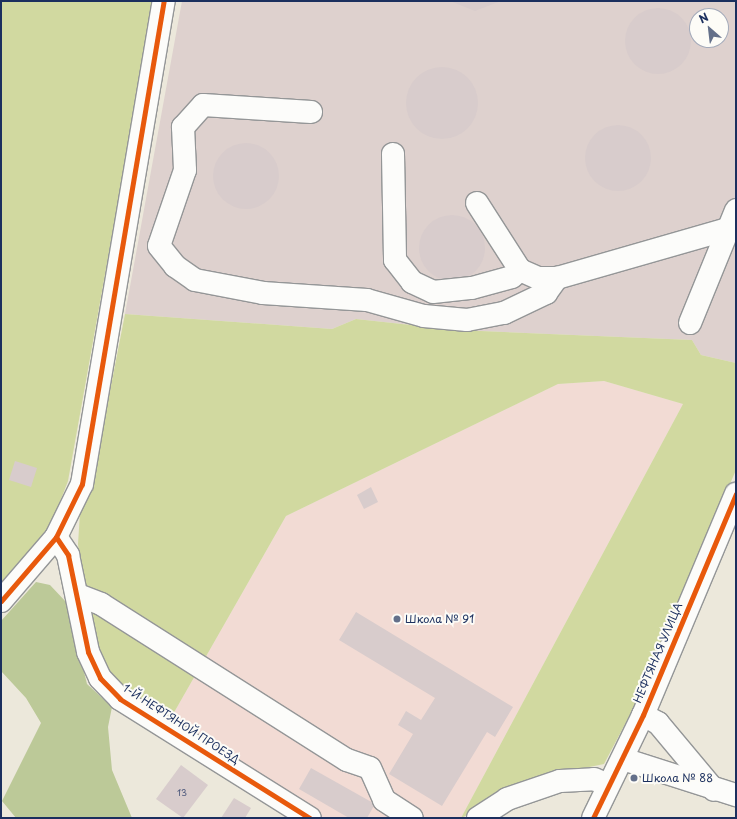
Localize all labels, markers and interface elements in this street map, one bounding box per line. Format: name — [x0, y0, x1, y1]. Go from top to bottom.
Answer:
north arrow — [689, 8, 729, 48]
text: N — [696, 8, 711, 27]
street label: НЕФТЯНАЯ УЛИЦА — [631, 601, 685, 705]
place label: Школа № 91 — [405, 612, 474, 626]
marker: Школа № 91 — [392, 614, 402, 624]
street label: 1-Й НЕФТЯНОЙ ПРОЕЗД — [120, 681, 242, 767]
place label: Школа № 88 — [642, 771, 713, 785]
marker: Школа № 88 — [629, 773, 639, 783]
house number: 13 — [177, 787, 187, 797]

